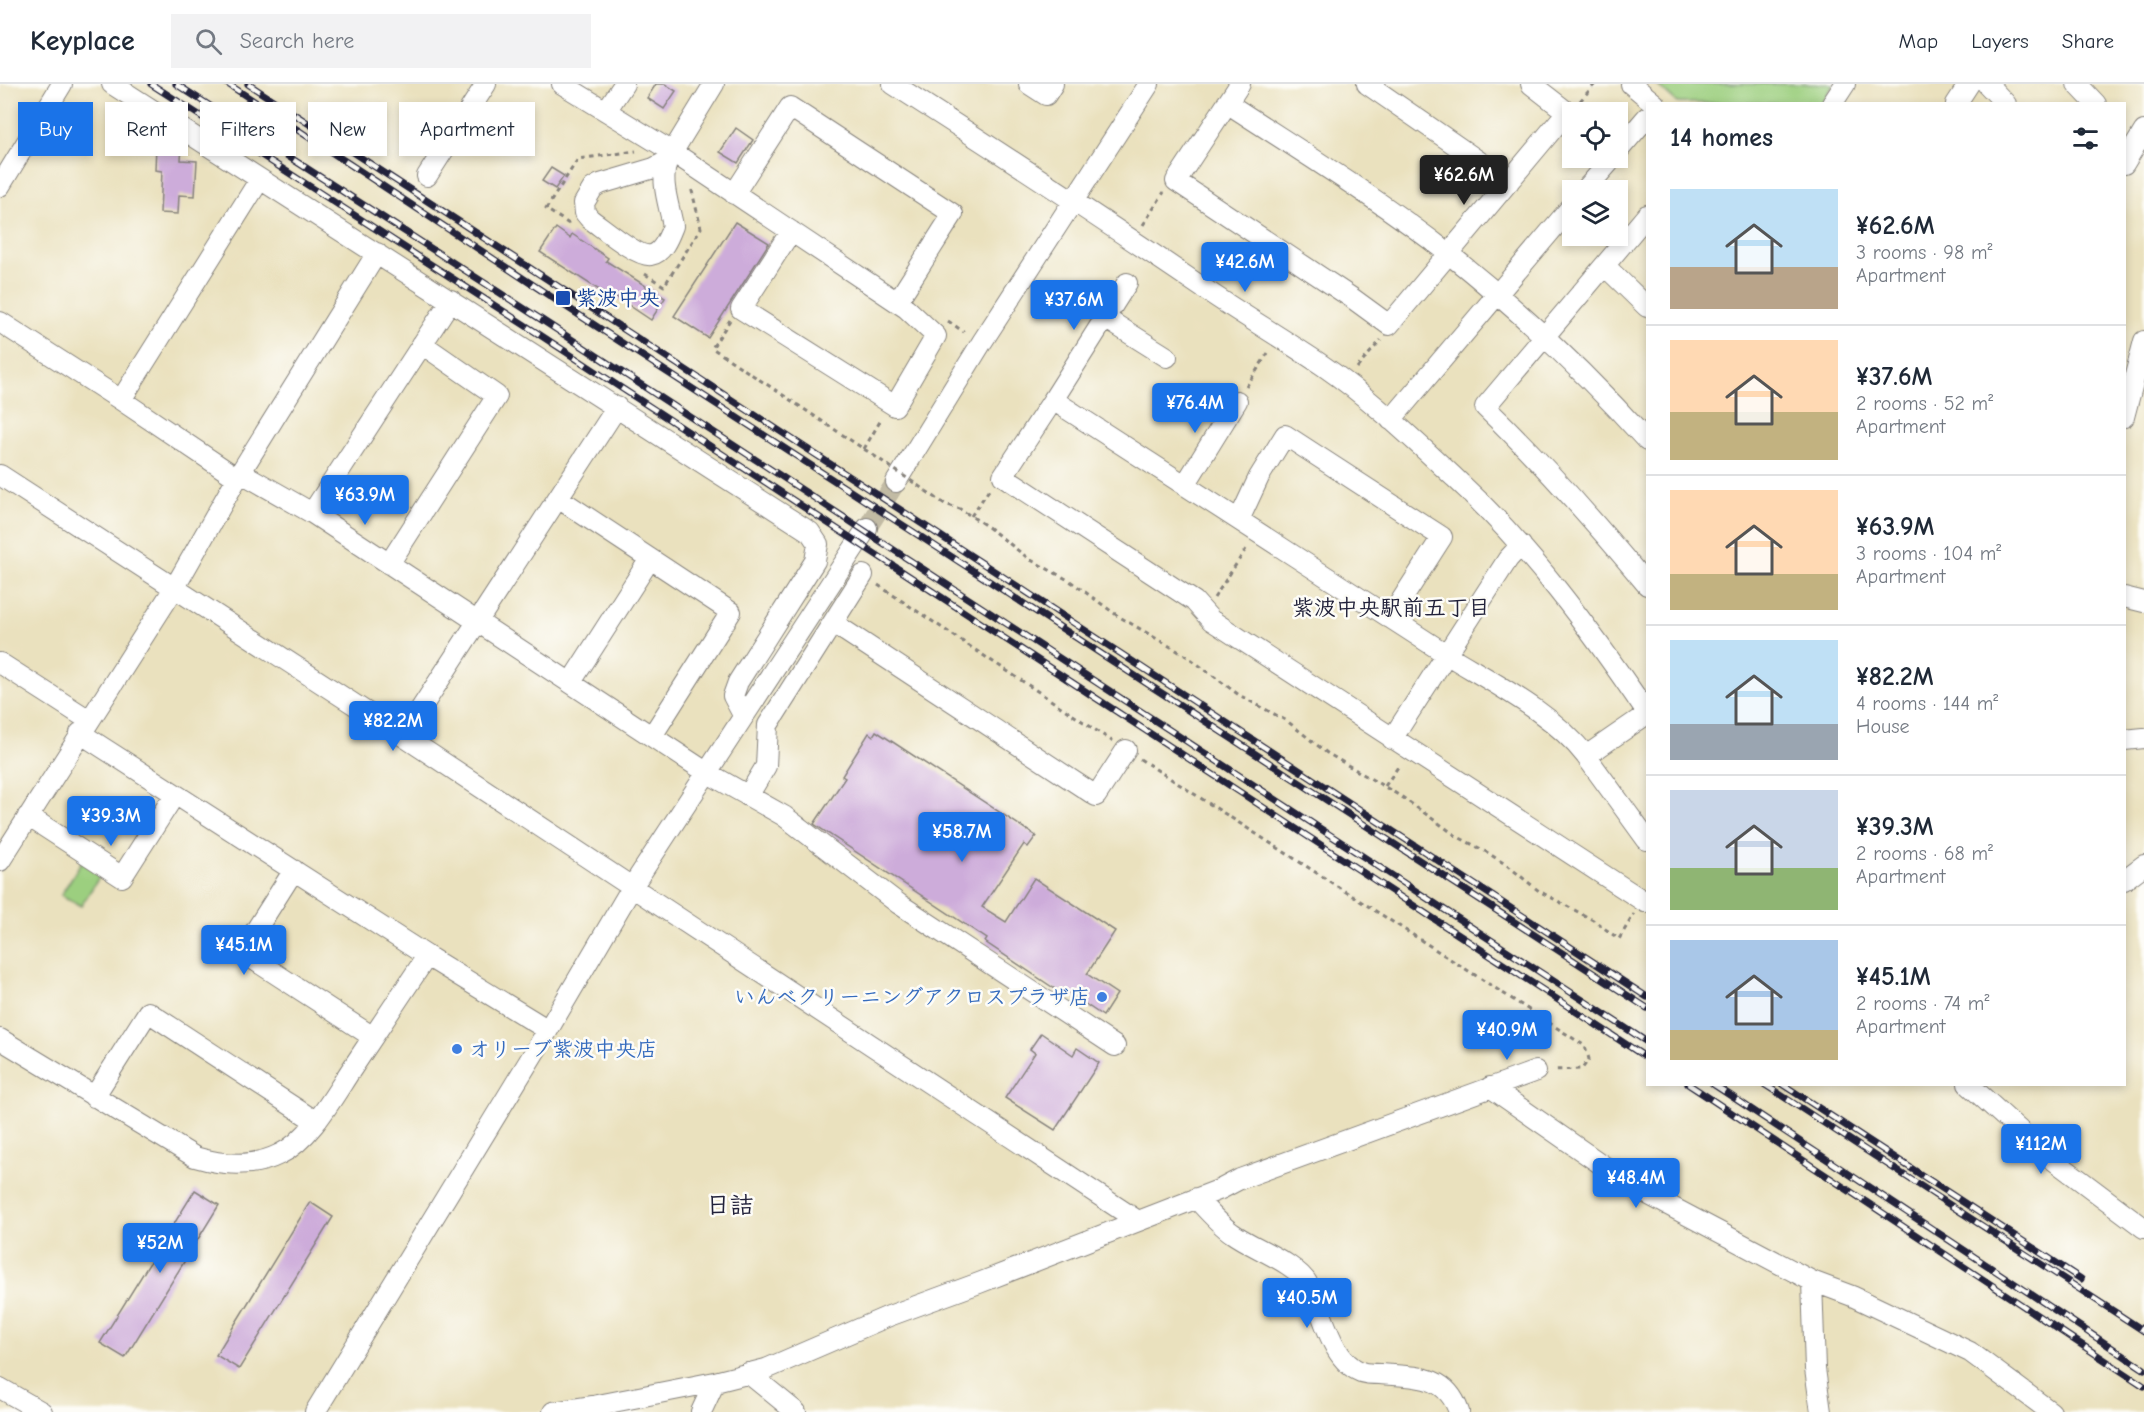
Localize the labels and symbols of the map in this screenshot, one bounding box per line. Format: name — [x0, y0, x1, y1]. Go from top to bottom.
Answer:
pin: ¥62.6M — [1415, 155, 1513, 206]
pin: ¥42.6M — [1196, 242, 1294, 293]
pin: ¥37.6M — [1025, 280, 1123, 331]
place label: 紫波中央 — [576, 286, 660, 310]
marker: 紫波中央 — [554, 289, 572, 307]
pin: ¥76.4M — [1146, 383, 1244, 434]
pin: ¥63.9M — [316, 475, 414, 526]
district label: 紫波中央駅前五丁目 — [1292, 595, 1490, 621]
pin: ¥82.2M — [344, 701, 442, 752]
pin: ¥39.3M — [62, 796, 160, 847]
pin: ¥58.7M — [913, 812, 1011, 863]
pin: ¥45.1M — [195, 925, 293, 976]
place label: いんべクリーニングアクロスプラザ店 — [734, 985, 1090, 1009]
marker: いんべクリーニングアクロスプラザ店 — [1095, 990, 1109, 1004]
pin: ¥40.9M — [1458, 1010, 1556, 1061]
place label: オリーブ紫波中央店 — [469, 1037, 657, 1061]
marker: オリーブ紫波中央店 — [450, 1042, 464, 1056]
pin: ¥112M — [1999, 1124, 2083, 1175]
pin: ¥48.4M — [1587, 1158, 1685, 1209]
district label: 日詰 — [706, 1191, 754, 1219]
pin: ¥52M — [124, 1223, 196, 1274]
pin: ¥40.5M — [1258, 1278, 1356, 1329]

